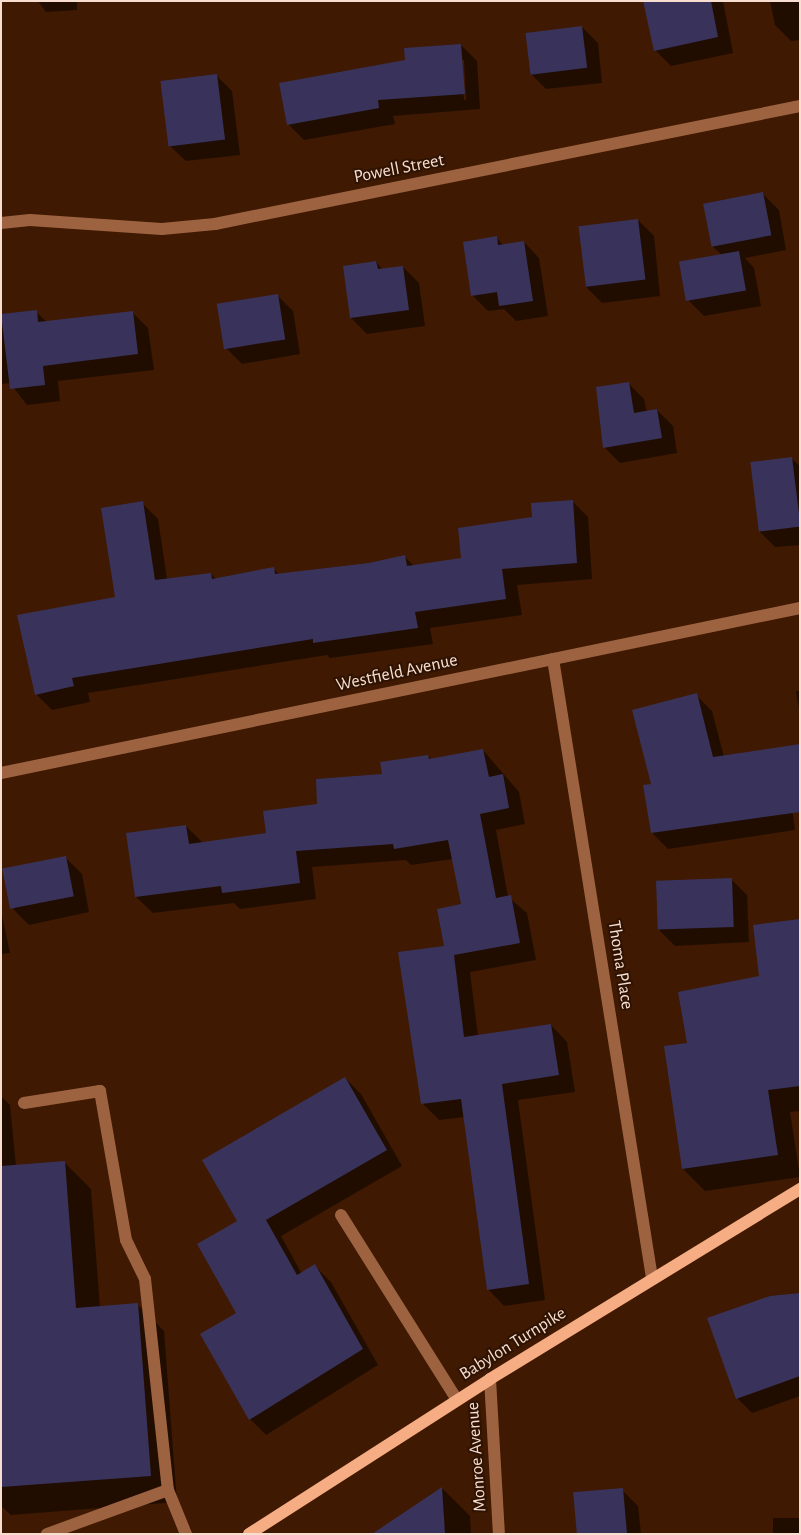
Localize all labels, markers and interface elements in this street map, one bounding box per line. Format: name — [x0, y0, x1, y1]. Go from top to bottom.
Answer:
street label: Powell Street — [352, 150, 446, 188]
street label: Westfield Avenue — [334, 650, 460, 696]
street label: Thoma Place — [602, 919, 638, 1011]
street label: Babylon Turnpike — [456, 1303, 570, 1385]
street label: Monroe Avenue — [462, 1401, 492, 1513]

